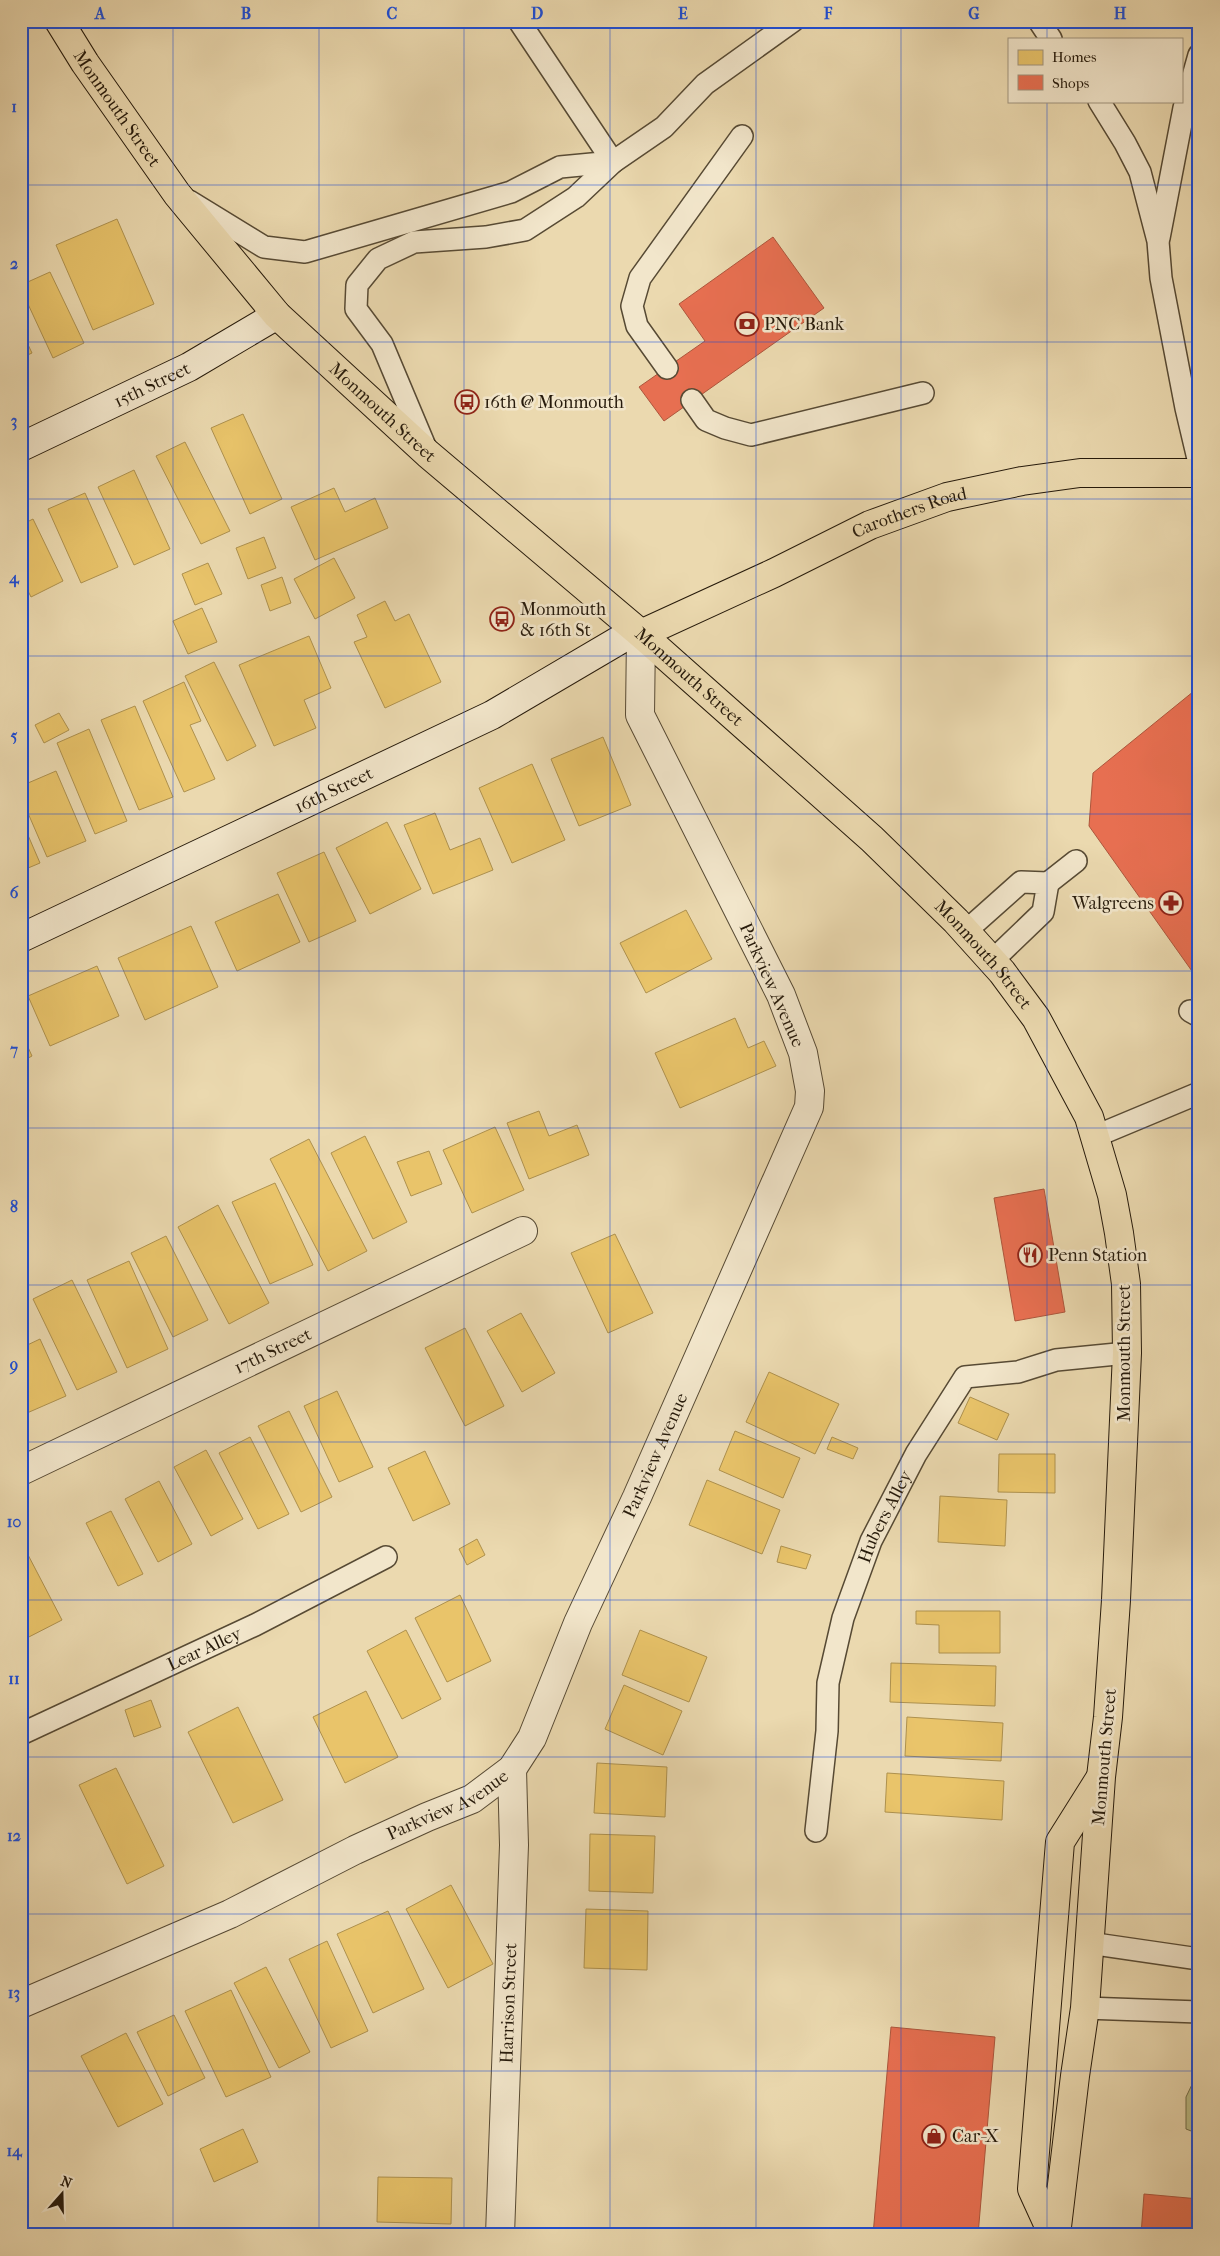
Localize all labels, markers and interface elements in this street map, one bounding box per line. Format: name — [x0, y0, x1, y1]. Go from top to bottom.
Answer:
text: A — [94, 4, 106, 23]
text: B — [241, 4, 251, 23]
text: C — [387, 4, 398, 23]
text: D — [531, 4, 543, 23]
text: E — [678, 4, 688, 23]
text: F — [823, 4, 833, 23]
text: G — [968, 4, 980, 23]
text: H — [1114, 4, 1127, 23]
legend — [1008, 38, 1182, 102]
street label: Monmouth Street — [69, 46, 165, 172]
text: Homes — [1052, 48, 1097, 66]
text: Shops — [1052, 74, 1090, 92]
text: 1 — [11, 97, 17, 116]
text: 2 — [10, 254, 18, 273]
bank icon: PNC Bank — [734, 311, 760, 337]
place label: PNC Bank — [764, 314, 845, 335]
street label: 15th Street — [111, 358, 194, 412]
street label: Monmouth Street — [325, 358, 440, 467]
bus stop icon: 16th @ Monmouth — [454, 389, 480, 415]
place label: 16th @ Monmouth — [484, 392, 624, 413]
text: 3 — [11, 411, 17, 431]
street label: Carothers Road — [849, 483, 969, 543]
text: 4 — [8, 568, 20, 588]
place label: Monmouth & 16th St — [520, 599, 606, 641]
bus stop icon: Monmouth & 16th St — [489, 606, 515, 632]
street label: Monmouth Street — [630, 624, 748, 731]
text: 5 — [11, 726, 18, 745]
street label: 16th Street — [291, 763, 377, 818]
text: 6 — [10, 883, 19, 902]
pharmacy icon: Walgreens — [1158, 890, 1184, 916]
place label: Walgreens — [1071, 893, 1154, 914]
street label: Monmouth Street — [930, 896, 1036, 1014]
street label: Parkview Avenue — [735, 920, 808, 1051]
text: 7 — [9, 1040, 18, 1059]
text: 8 — [10, 1197, 18, 1216]
restaurant icon: Penn Station — [1017, 1242, 1043, 1268]
place label: Penn Station — [1048, 1245, 1148, 1266]
street label: Monmouth Street — [1114, 1284, 1135, 1422]
street label: 17th Street — [231, 1323, 315, 1379]
text: 9 — [9, 1355, 18, 1375]
street label: Parkview Avenue — [619, 1390, 693, 1521]
street label: Hubers Alley — [854, 1466, 917, 1566]
text: 10 — [7, 1512, 21, 1531]
street label: Lear Alley — [164, 1622, 246, 1675]
text: 11 — [8, 1669, 20, 1688]
street label: Monmouth Street — [1088, 1687, 1121, 1826]
street label: Parkview Avenue — [383, 1765, 513, 1845]
text: 12 — [7, 1826, 21, 1845]
street label: Harrison Street — [496, 1942, 522, 2064]
text: 13 — [8, 1983, 20, 2003]
shop icon: Car-X — [921, 2123, 947, 2149]
place label: Car-X — [952, 2126, 999, 2147]
text: 14 — [6, 2141, 23, 2161]
north arrow — [38, 2168, 88, 2218]
text: N — [58, 2172, 75, 2192]

